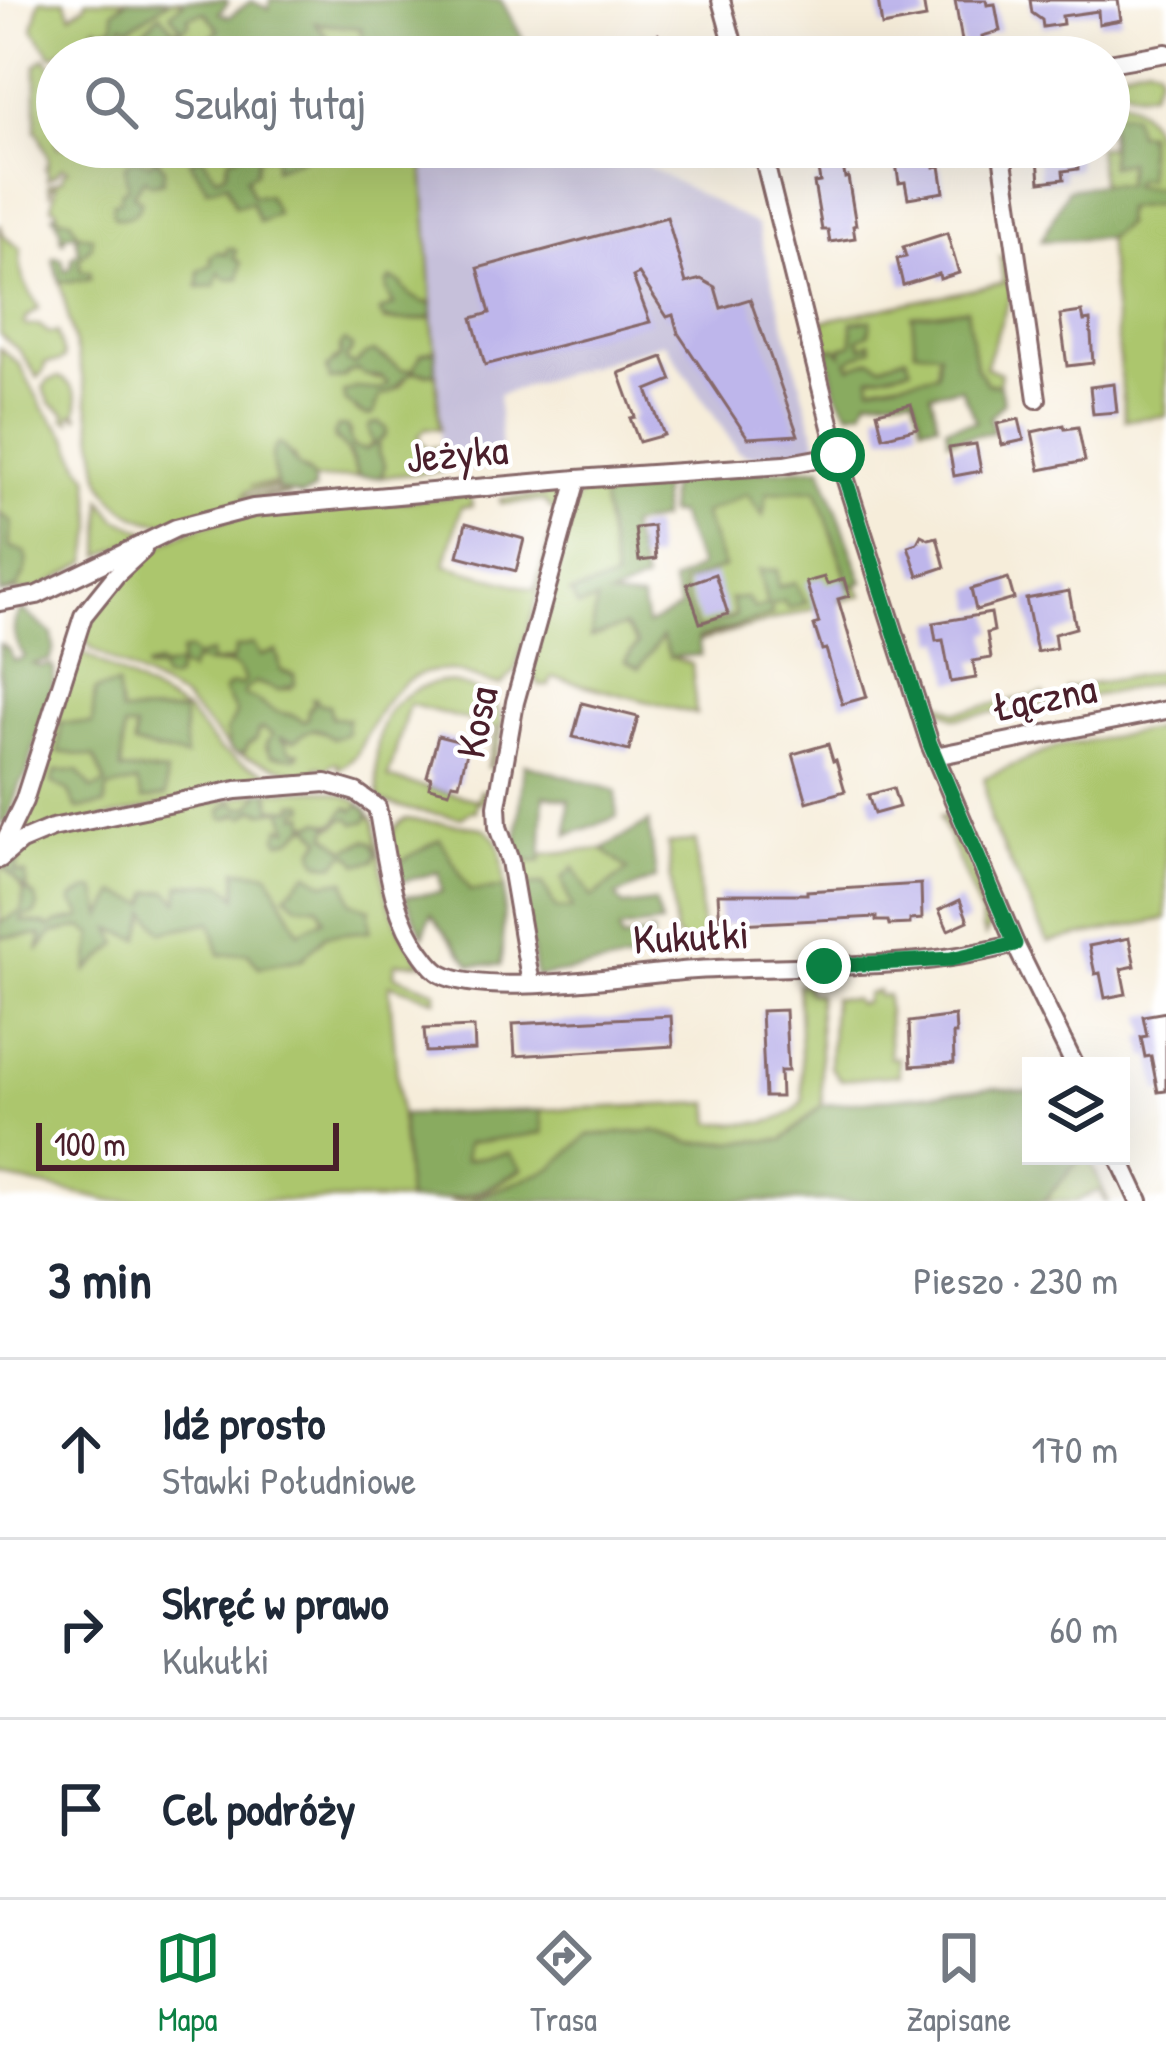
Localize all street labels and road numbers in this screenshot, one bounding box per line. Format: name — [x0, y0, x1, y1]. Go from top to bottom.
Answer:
street label: Jeżyka — [404, 420, 510, 485]
street label: Łączna — [987, 659, 1101, 735]
street label: Kosa — [441, 681, 510, 762]
street label: Kukułki — [632, 904, 750, 967]

